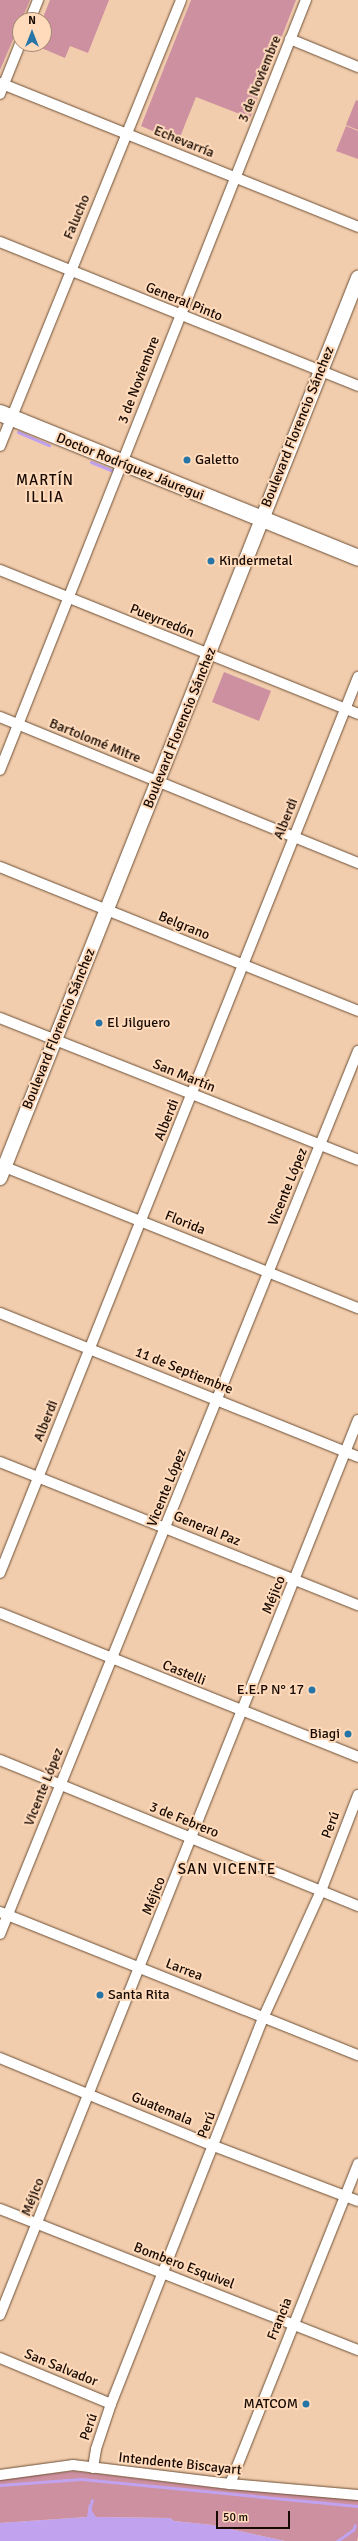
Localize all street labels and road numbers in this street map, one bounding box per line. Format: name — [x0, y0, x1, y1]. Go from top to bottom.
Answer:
street label: 3 de Noviembre — [235, 33, 285, 125]
street label: Echevarría — [151, 122, 217, 162]
street label: Falucho — [60, 192, 94, 242]
street label: General Pinto — [143, 279, 225, 325]
street label: 3 de Noviembre — [115, 334, 163, 426]
street label: Boulevard Florencio Sánchez — [258, 344, 338, 510]
street label: Doctor Rodríguez Jáuregui — [54, 430, 206, 504]
street label: Pueyrredón — [127, 600, 197, 642]
street label: Boulevard Florencio Sánchez — [140, 645, 220, 811]
street label: Bartolomé Mitre — [47, 715, 143, 767]
street label: Alberdi — [270, 796, 302, 842]
street label: Belgrano — [156, 908, 212, 944]
street label: Boulevard Florencio Sánchez — [19, 946, 99, 1112]
street label: San Martín — [150, 1056, 218, 1096]
street label: Alberdi — [151, 1097, 183, 1143]
street label: Vicente López — [265, 1145, 311, 1229]
street label: Florida — [162, 1207, 208, 1239]
street label: 11 de Septiembre — [133, 1344, 235, 1398]
street label: Alberdi — [30, 1398, 62, 1444]
street label: Vicente López — [144, 1446, 190, 1530]
street label: General Paz — [171, 1508, 243, 1550]
street label: Méjico — [259, 1573, 289, 1617]
street label: Castelli — [160, 1657, 208, 1689]
street label: Vicente López — [21, 1745, 67, 1829]
street label: 3 de Febrero — [147, 1798, 221, 1842]
street label: Perú — [318, 1809, 344, 1841]
street label: Méjico — [139, 1874, 169, 1918]
street label: Larrea — [163, 1955, 205, 1985]
street label: Guatemala — [129, 2089, 195, 2129]
street label: Perú — [194, 2109, 220, 2141]
street label: Méjico — [18, 2175, 48, 2219]
street label: Bombero Esquivel — [131, 2239, 237, 2293]
street label: Francia — [264, 2295, 296, 2343]
street label: San Salvador — [22, 2346, 100, 2390]
street label: Perú — [77, 2411, 101, 2443]
street label: Intendente Biscayart — [118, 2449, 242, 2479]

